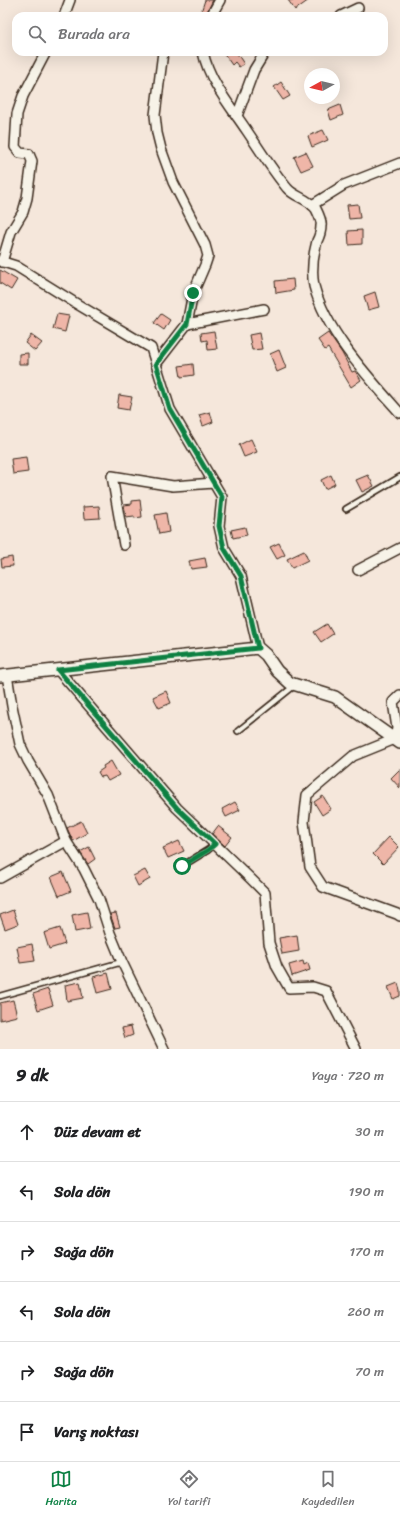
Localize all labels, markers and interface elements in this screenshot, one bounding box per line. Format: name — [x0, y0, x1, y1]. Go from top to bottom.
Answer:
search box — [12, 12, 388, 56]
text: Burada ara — [58, 21, 130, 47]
icon: search — [26, 23, 48, 45]
north arrow — [304, 68, 340, 104]
route end — [184, 284, 202, 302]
route start — [173, 857, 191, 875]
text: 9 dk — [16, 1060, 49, 1090]
text: Yaya · 720 m — [312, 1064, 384, 1087]
text: Düz devam et — [54, 1119, 141, 1145]
text: 30 m — [355, 1120, 384, 1143]
icon: ahead — [16, 1121, 38, 1143]
text: Sola dön — [54, 1179, 110, 1205]
text: 190 m — [349, 1180, 384, 1203]
icon: left — [16, 1181, 38, 1203]
text: Sağa dön — [54, 1239, 114, 1265]
text: 170 m — [349, 1240, 384, 1263]
icon: right — [16, 1241, 38, 1263]
text: Sola dön — [54, 1299, 110, 1325]
text: 260 m — [348, 1300, 384, 1323]
icon: left — [16, 1301, 38, 1323]
text: Sağa dön — [54, 1359, 114, 1385]
text: 70 m — [355, 1360, 384, 1383]
icon: right — [16, 1361, 38, 1383]
text: Varış noktası — [54, 1419, 139, 1445]
icon: arrive — [16, 1421, 38, 1443]
tab: Harita — [46, 1468, 77, 1511]
tab: Yol tarifi — [168, 1468, 210, 1511]
tab: Kaydedilen — [302, 1468, 354, 1511]

